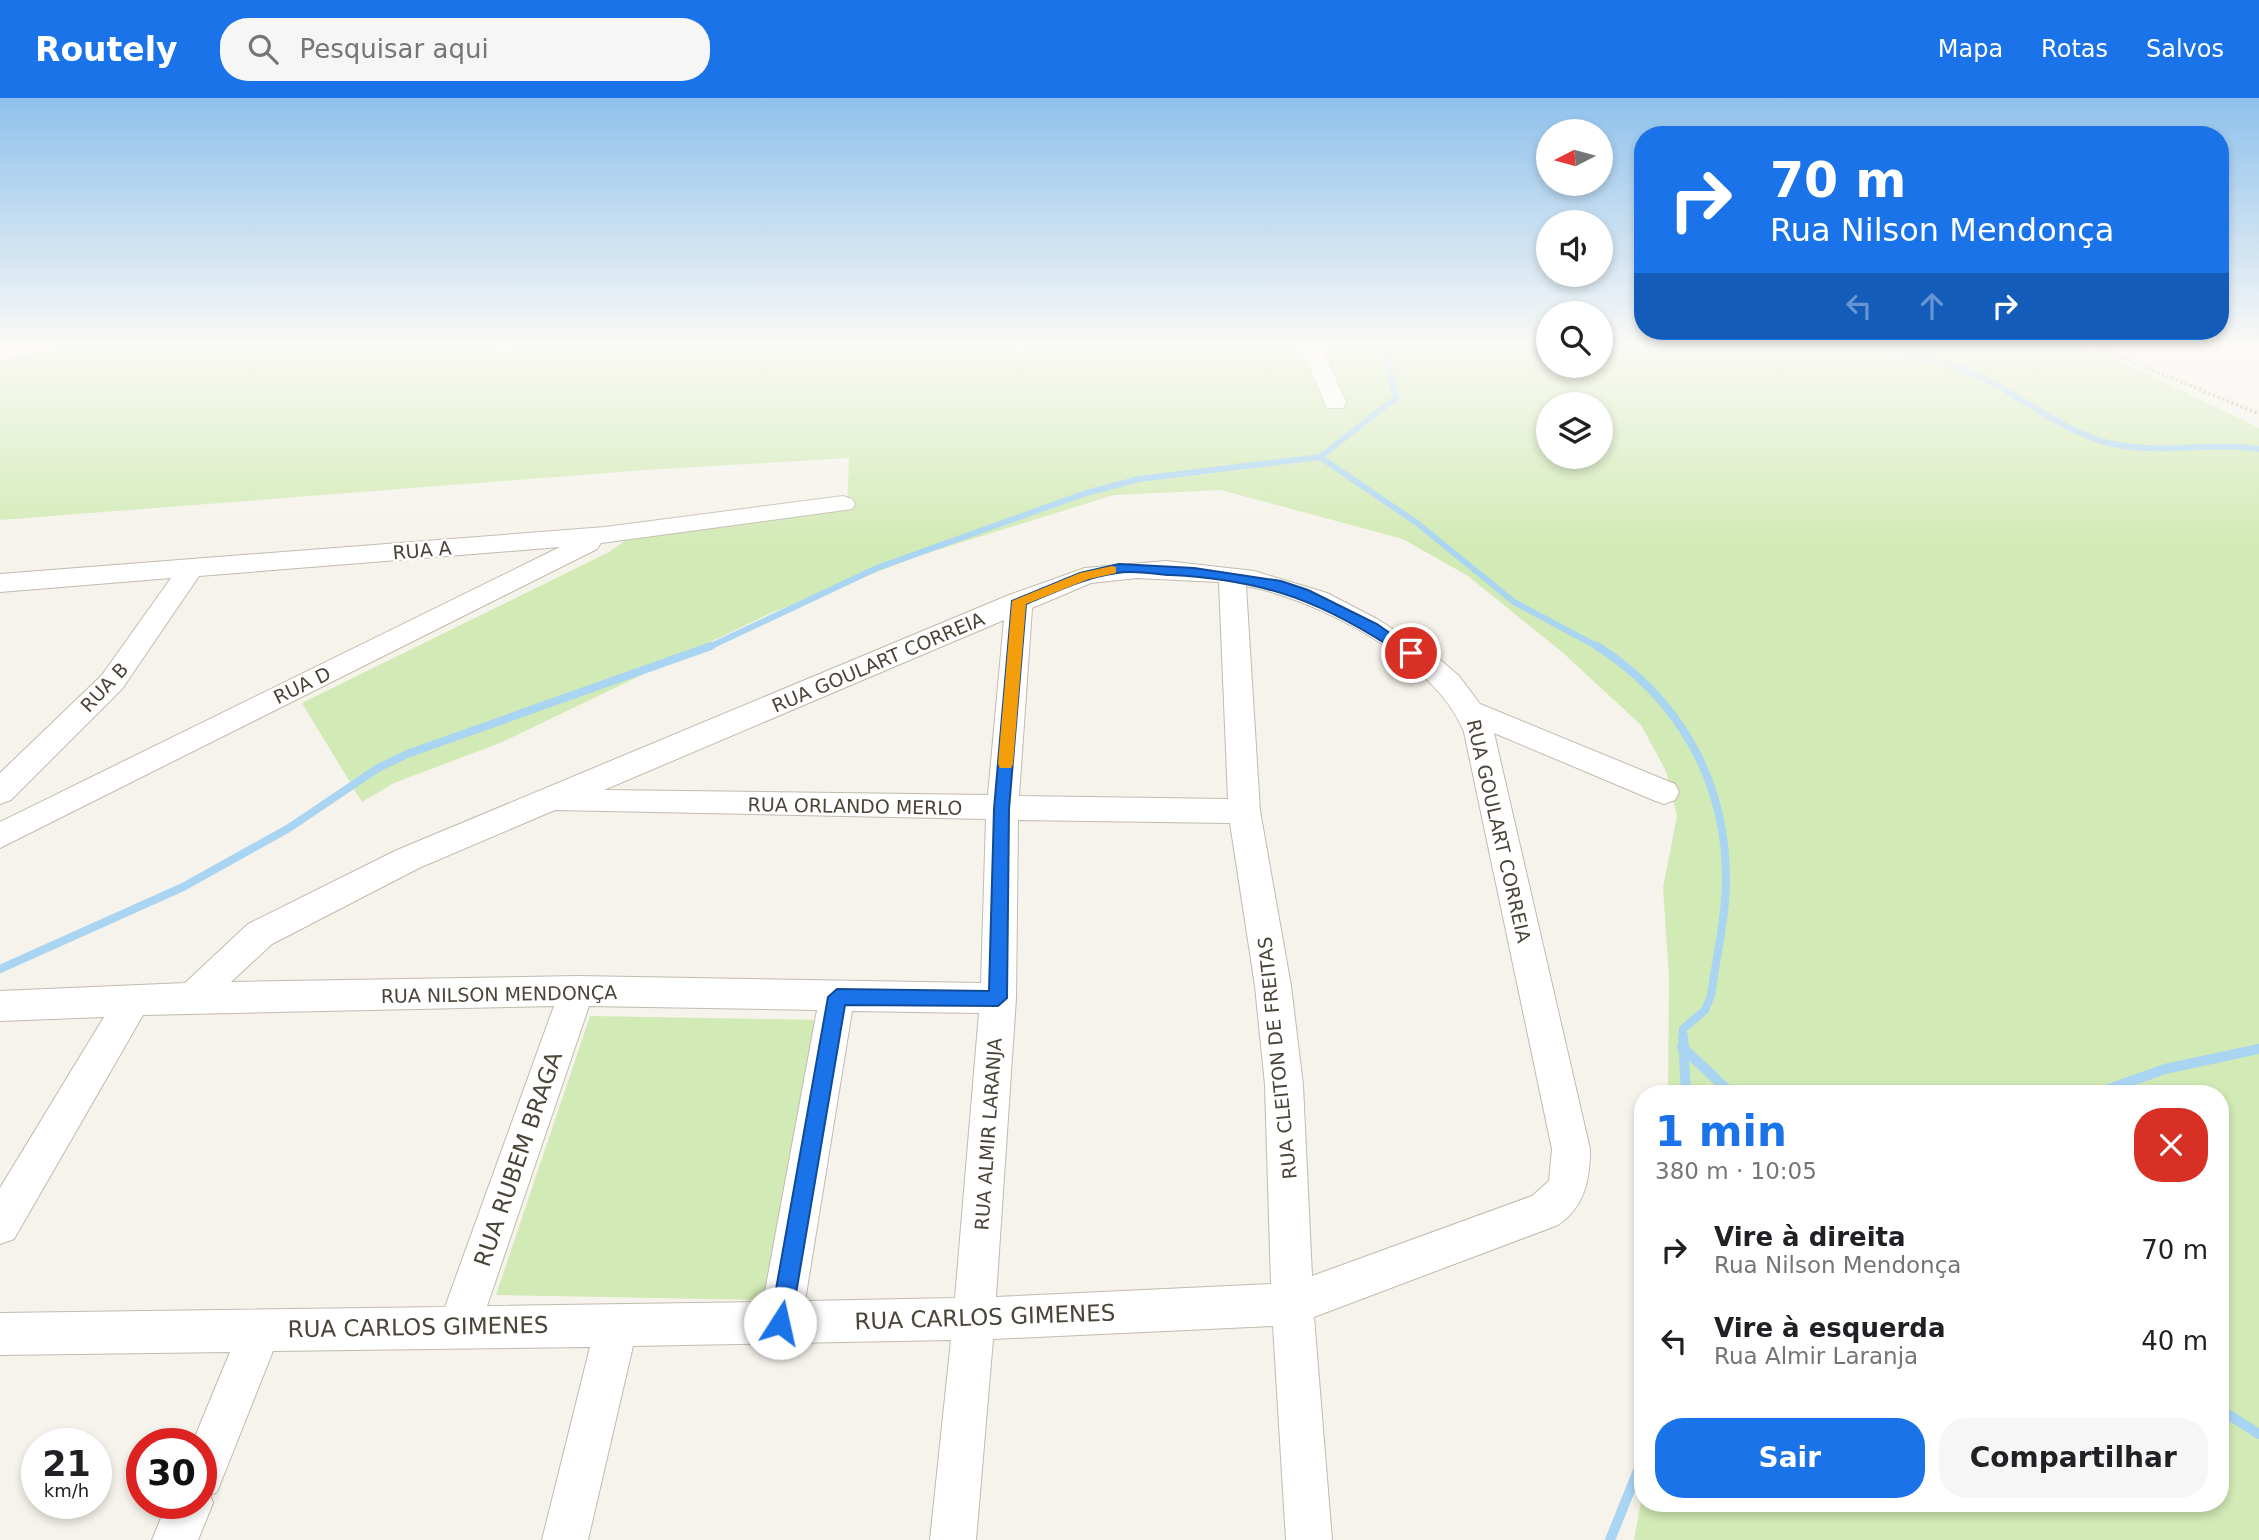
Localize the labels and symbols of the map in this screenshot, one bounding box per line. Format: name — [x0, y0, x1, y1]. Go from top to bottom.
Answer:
north arrow — [1536, 119, 1614, 196]
street label: RUA A — [392, 536, 452, 564]
street label: RUA GOULART CORREIA — [769, 607, 987, 717]
pin — [1381, 623, 1441, 683]
street label: RUA B — [76, 658, 132, 716]
street label: RUA D — [270, 662, 334, 708]
street label: RUA GOULART CORREIA — [1463, 717, 1535, 945]
street label: RUA ORLANDO MERLO — [748, 793, 962, 819]
street label: RUA CLEITON DE FREITAS — [1253, 936, 1301, 1180]
street label: RUA NILSON MENDONÇA — [381, 981, 617, 1007]
street label: RUA ALMIR LARANJA — [970, 1037, 1006, 1231]
street label: RUA RUBEM BRAGA — [469, 1048, 567, 1270]
position arrow — [743, 1286, 817, 1360]
street label: RUA CARLOS GIMENES — [854, 1299, 1116, 1335]
street label: RUA CARLOS GIMENES — [287, 1312, 549, 1342]
speed limit sign: 30 — [126, 1428, 217, 1519]

